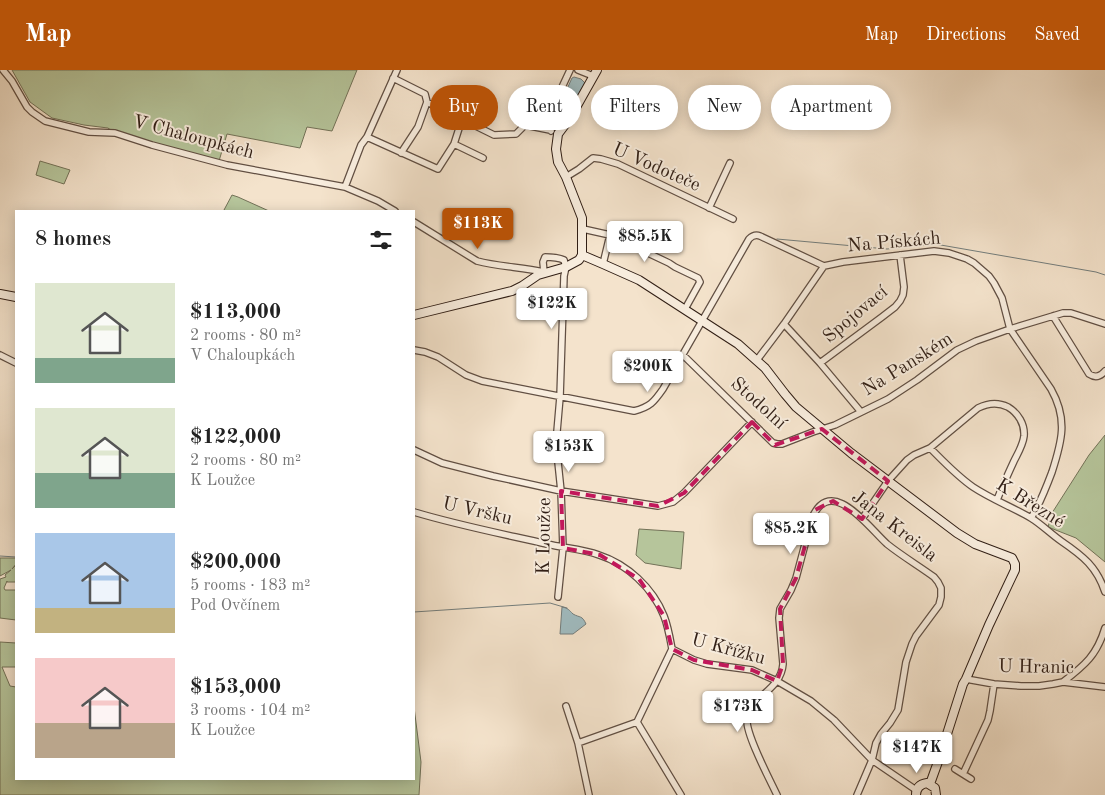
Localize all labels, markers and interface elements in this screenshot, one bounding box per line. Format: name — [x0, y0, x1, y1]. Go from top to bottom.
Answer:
text: Map — [25, 23, 72, 47]
text: Map — [865, 26, 898, 44]
text: Directions — [926, 26, 1006, 44]
text: Saved — [1034, 26, 1080, 44]
chip: Buy — [430, 85, 498, 130]
chip: Rent — [508, 85, 581, 130]
chip: Filters — [591, 85, 678, 130]
chip: New — [688, 85, 761, 130]
chip: Apartment — [771, 85, 891, 130]
street label: V Chaloupkách — [130, 113, 256, 163]
street label: U Vodoteče — [609, 140, 703, 196]
pin: $113K — [443, 208, 513, 250]
text: $113K — [453, 216, 503, 232]
pin: $85.5K — [604, 220, 686, 263]
icon: filters — [367, 226, 395, 254]
text: 8 homes — [35, 229, 111, 250]
text: $85.5K — [618, 229, 672, 245]
street label: Na Pískách — [847, 229, 941, 257]
street label: Spojovací — [820, 282, 893, 347]
pin: $122K — [517, 288, 587, 330]
text: $122K — [527, 296, 577, 312]
text: $113,000 — [190, 302, 281, 323]
icon: home — [75, 303, 135, 363]
text: 2 rooms · 80 m² — [190, 328, 301, 344]
street label: Na Panském — [859, 330, 957, 400]
text: V Chaloupkách — [190, 348, 295, 364]
pin: $200K — [613, 350, 683, 393]
text: $200K — [623, 359, 673, 375]
street label: Stodolní — [726, 374, 790, 434]
text: $122,000 — [190, 427, 281, 448]
icon: home — [75, 428, 135, 488]
pin: $153K — [534, 430, 604, 473]
text: $153K — [544, 439, 594, 455]
text: 2 rooms · 80 m² — [190, 453, 301, 469]
text: K Loužce — [190, 473, 255, 489]
street label: K Březné — [992, 476, 1068, 532]
street label: Jana Kreisla — [847, 488, 941, 567]
street label: U Vršku — [440, 495, 514, 529]
street label: K Loužce — [535, 497, 555, 575]
pin: $85.2K — [750, 512, 832, 555]
text: $85.2K — [764, 521, 818, 537]
text: $200,000 — [190, 552, 281, 573]
icon: home — [75, 553, 135, 613]
text: 5 rooms · 183 m² — [190, 578, 310, 594]
text: Pod Ovčínem — [190, 598, 280, 614]
street label: U Křížku — [689, 631, 767, 669]
street label: U Hranic — [998, 658, 1074, 678]
text: $153,000 — [190, 677, 281, 698]
icon: home — [75, 678, 135, 738]
pin: $173K — [703, 690, 773, 733]
text: $173K — [713, 699, 763, 715]
text: 3 rooms · 104 m² — [190, 703, 310, 719]
text: K Loužce — [190, 723, 255, 739]
pin: $147K — [882, 732, 952, 774]
text: $147K — [892, 740, 942, 756]

